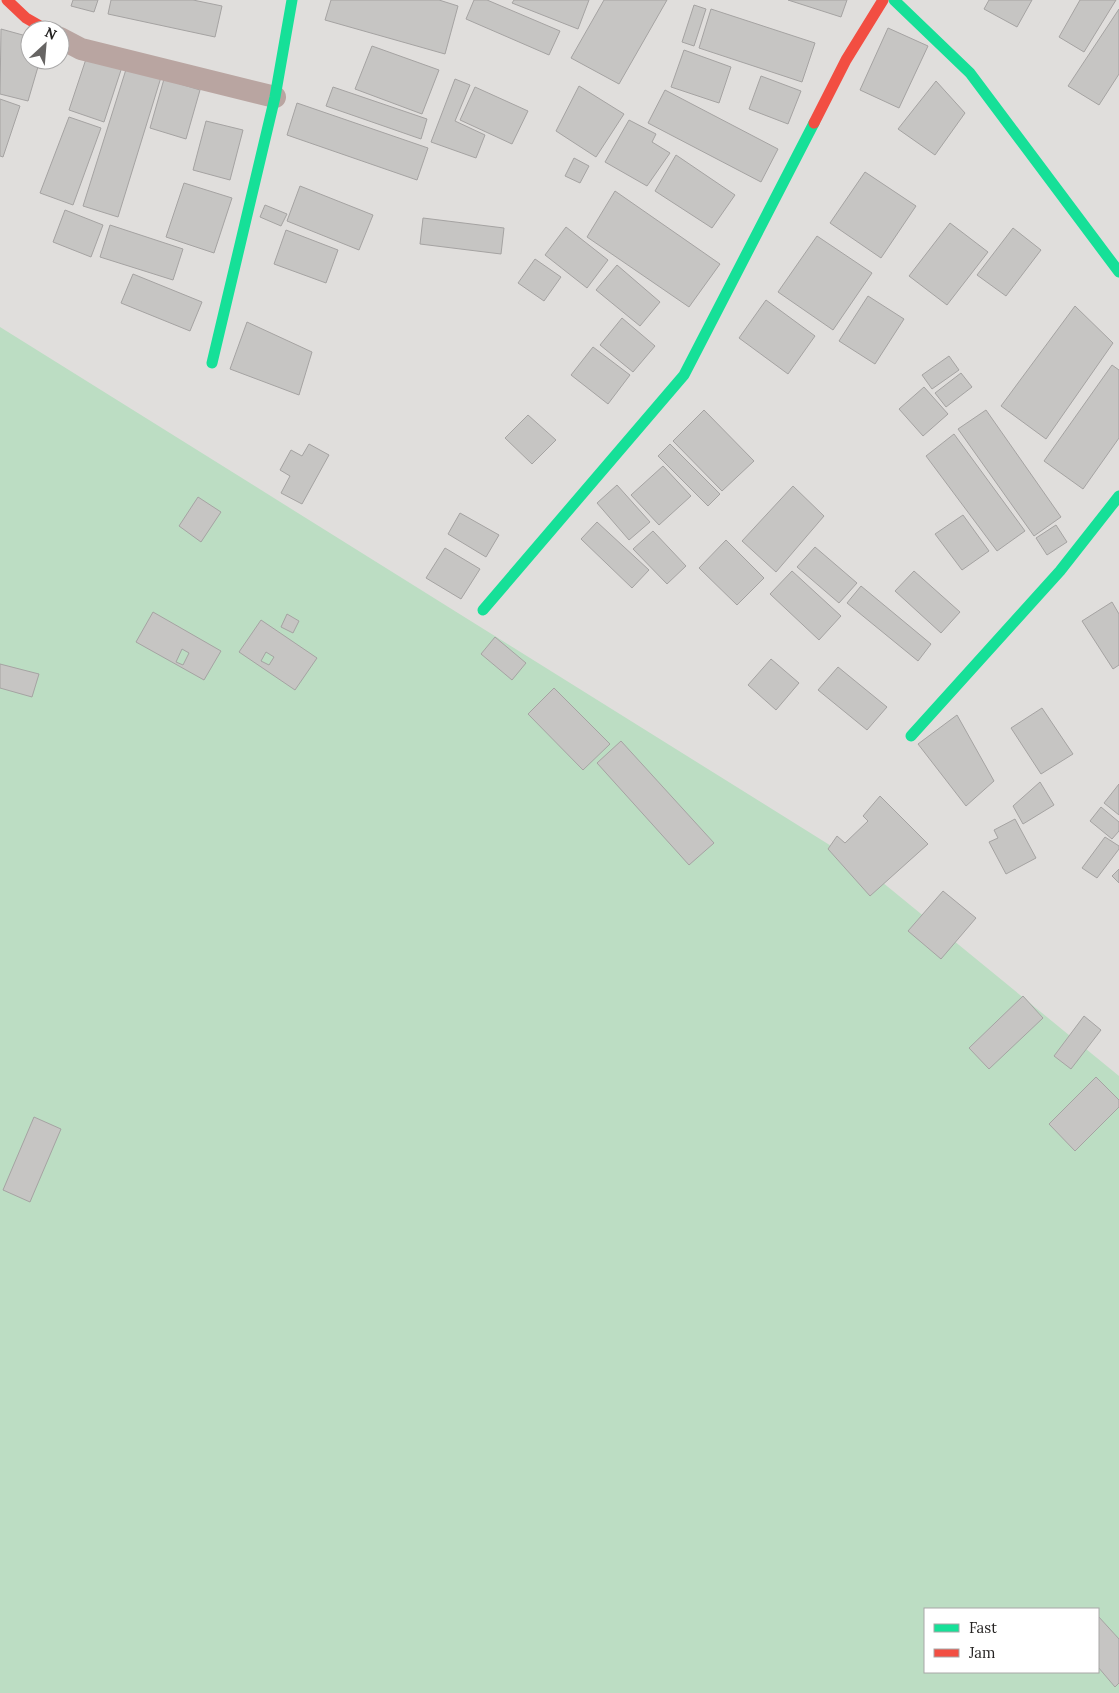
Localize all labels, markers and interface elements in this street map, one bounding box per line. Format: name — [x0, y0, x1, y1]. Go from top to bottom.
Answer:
north arrow — [20, 20, 70, 70]
text: N — [42, 23, 60, 44]
legend — [924, 1608, 1099, 1673]
text: Fast — [969, 1618, 997, 1637]
text: Jam — [968, 1643, 996, 1662]

